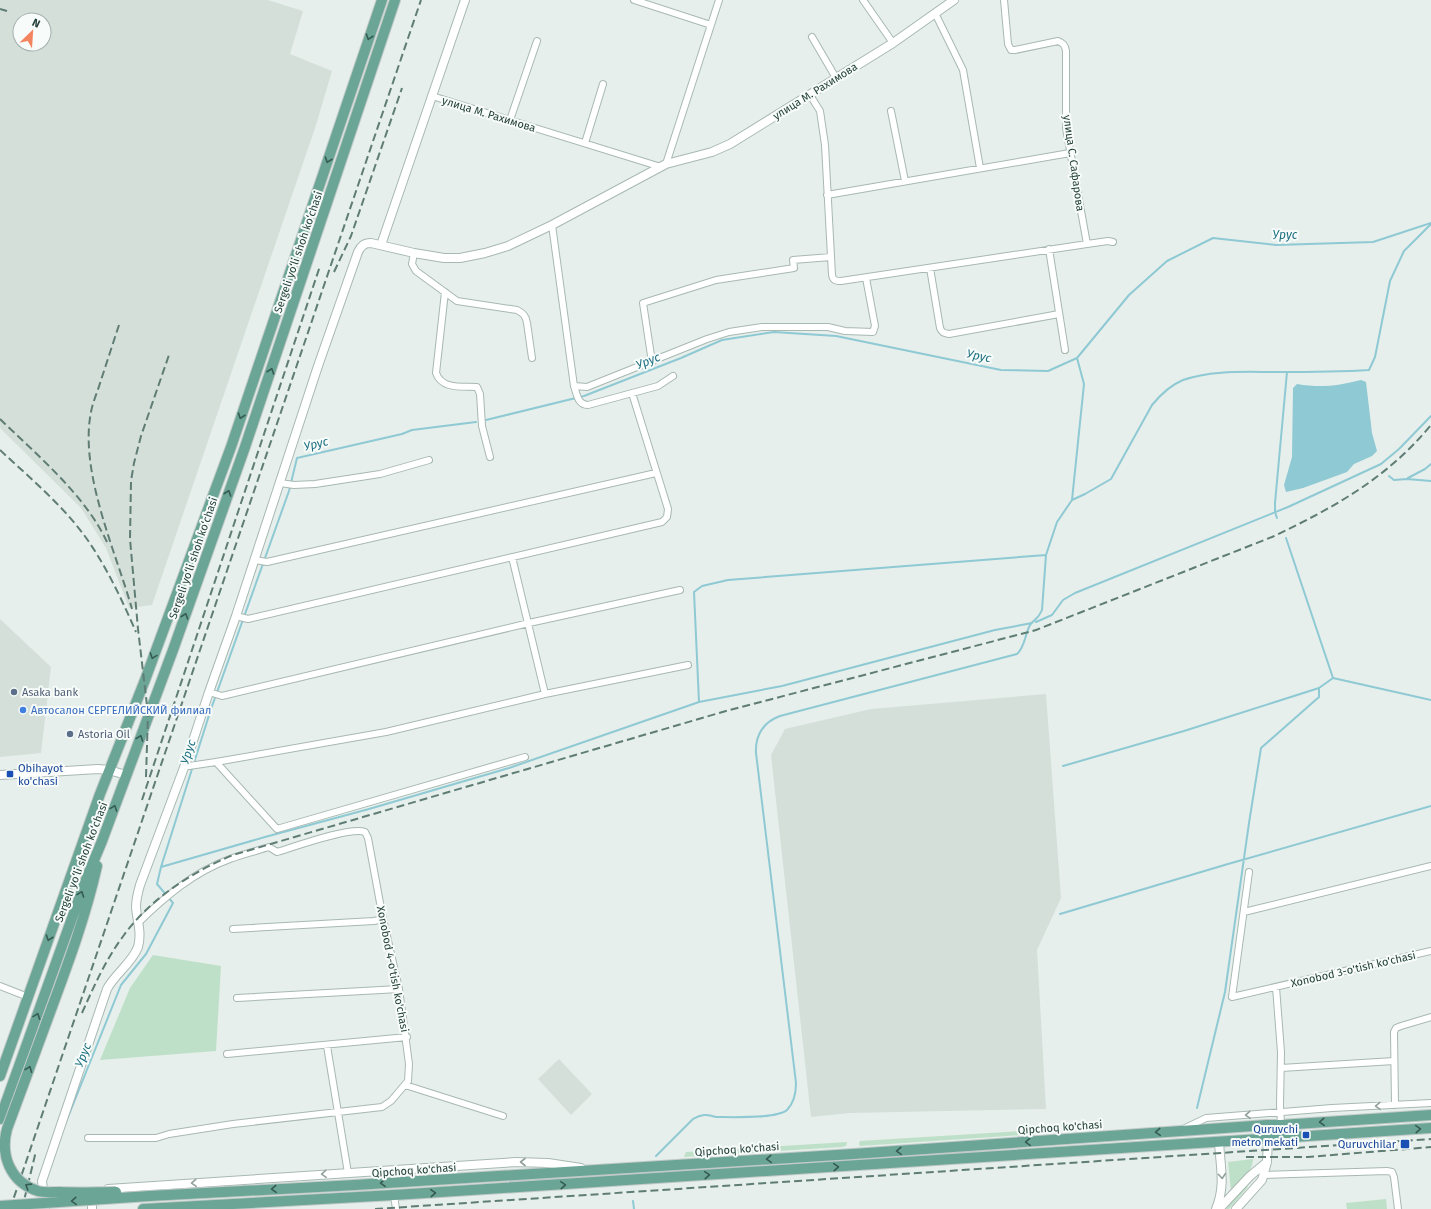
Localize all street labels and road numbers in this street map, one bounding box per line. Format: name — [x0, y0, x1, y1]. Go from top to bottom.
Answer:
street label: улица М. Рахимова — [771, 60, 860, 123]
street label: улица М. Рахимова — [440, 94, 537, 135]
street label: улица С. Сафарова — [1060, 114, 1087, 212]
street label: Sergeli yo‘li shoh ko‘chasi — [272, 190, 325, 315]
street label: Sergeli yo‘li shoh ko‘chasi — [167, 496, 220, 621]
street label: Sergeli yo‘li shoh ko‘chasi — [53, 800, 110, 924]
street label: Xonobod 4-o'tish ko'chasi — [374, 905, 411, 1033]
street label: Xonobod 3-o'tish ko'chasi — [1289, 949, 1417, 990]
street label: Qipchoq ko'chasi — [1017, 1118, 1103, 1137]
street label: Qipchoq ko'chasi — [694, 1140, 780, 1159]
street label: Qipchoq ko'chasi — [371, 1161, 457, 1180]

